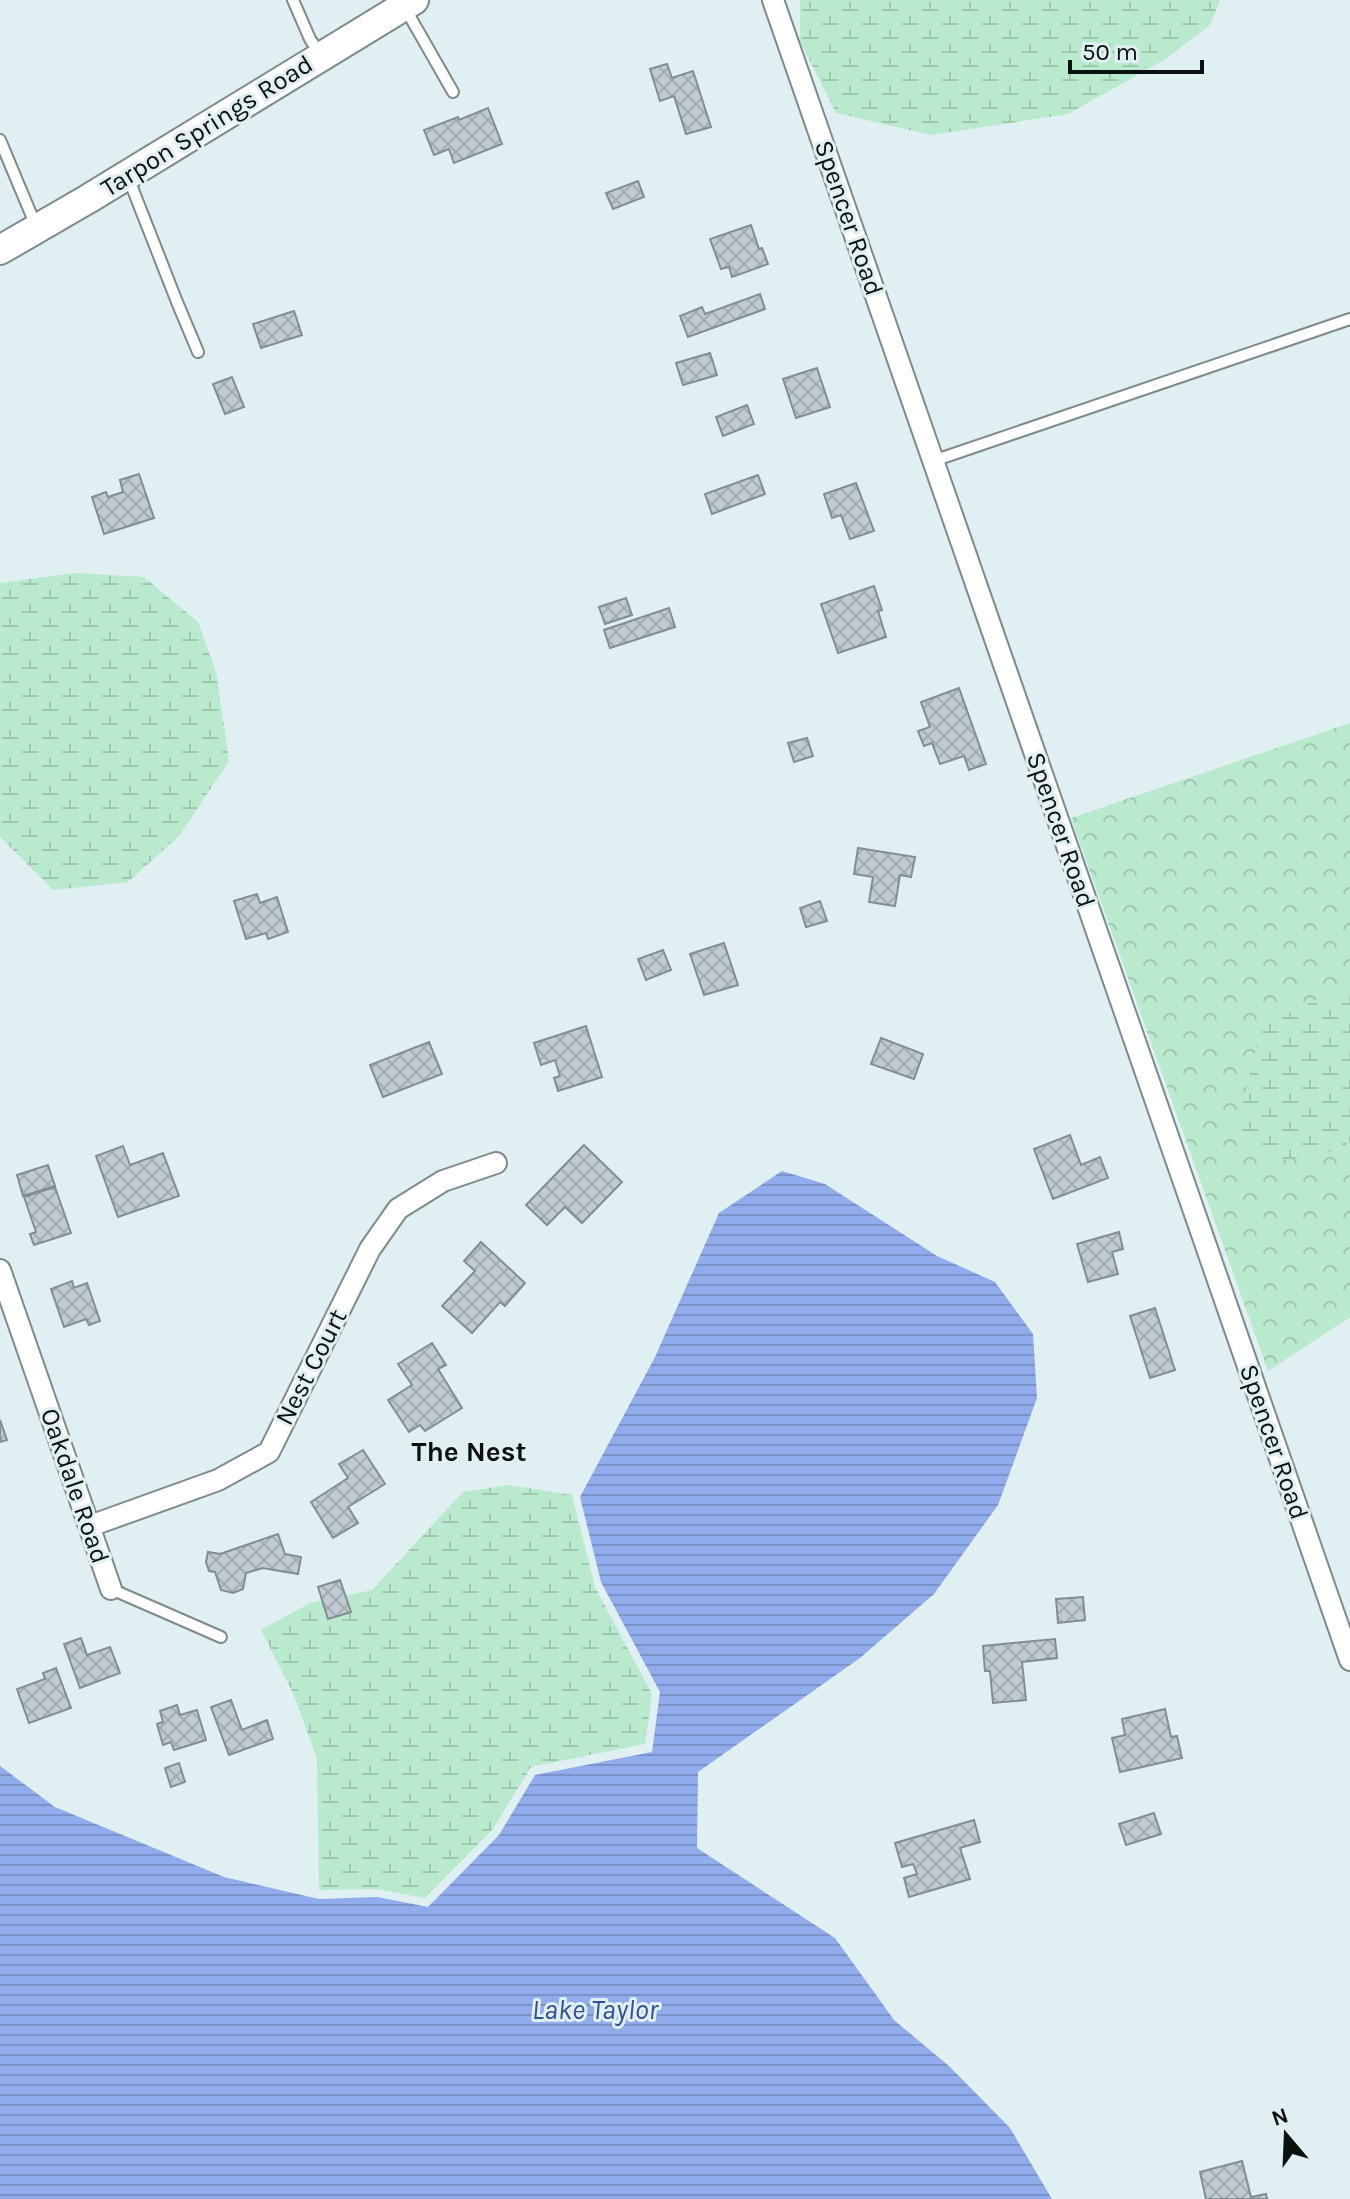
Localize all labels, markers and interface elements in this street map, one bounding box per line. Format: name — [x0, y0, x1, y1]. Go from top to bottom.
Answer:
scale bar — [1070, 24, 1202, 74]
text: 50 m — [1082, 38, 1138, 66]
street label: Tarpon Springs Road — [95, 48, 319, 204]
street label: Spencer Road — [808, 136, 890, 300]
street label: Spencer Road — [1020, 748, 1102, 912]
street label: Nest Court — [269, 1304, 353, 1430]
street label: Spencer Road — [1233, 1360, 1315, 1524]
street label: Oakdale Road — [34, 1404, 116, 1568]
district label: The Nest — [412, 1435, 526, 1468]
water label: Lake Taylor — [532, 1993, 660, 2026]
north arrow — [1246, 2095, 1326, 2175]
text: N — [1268, 2102, 1292, 2132]

